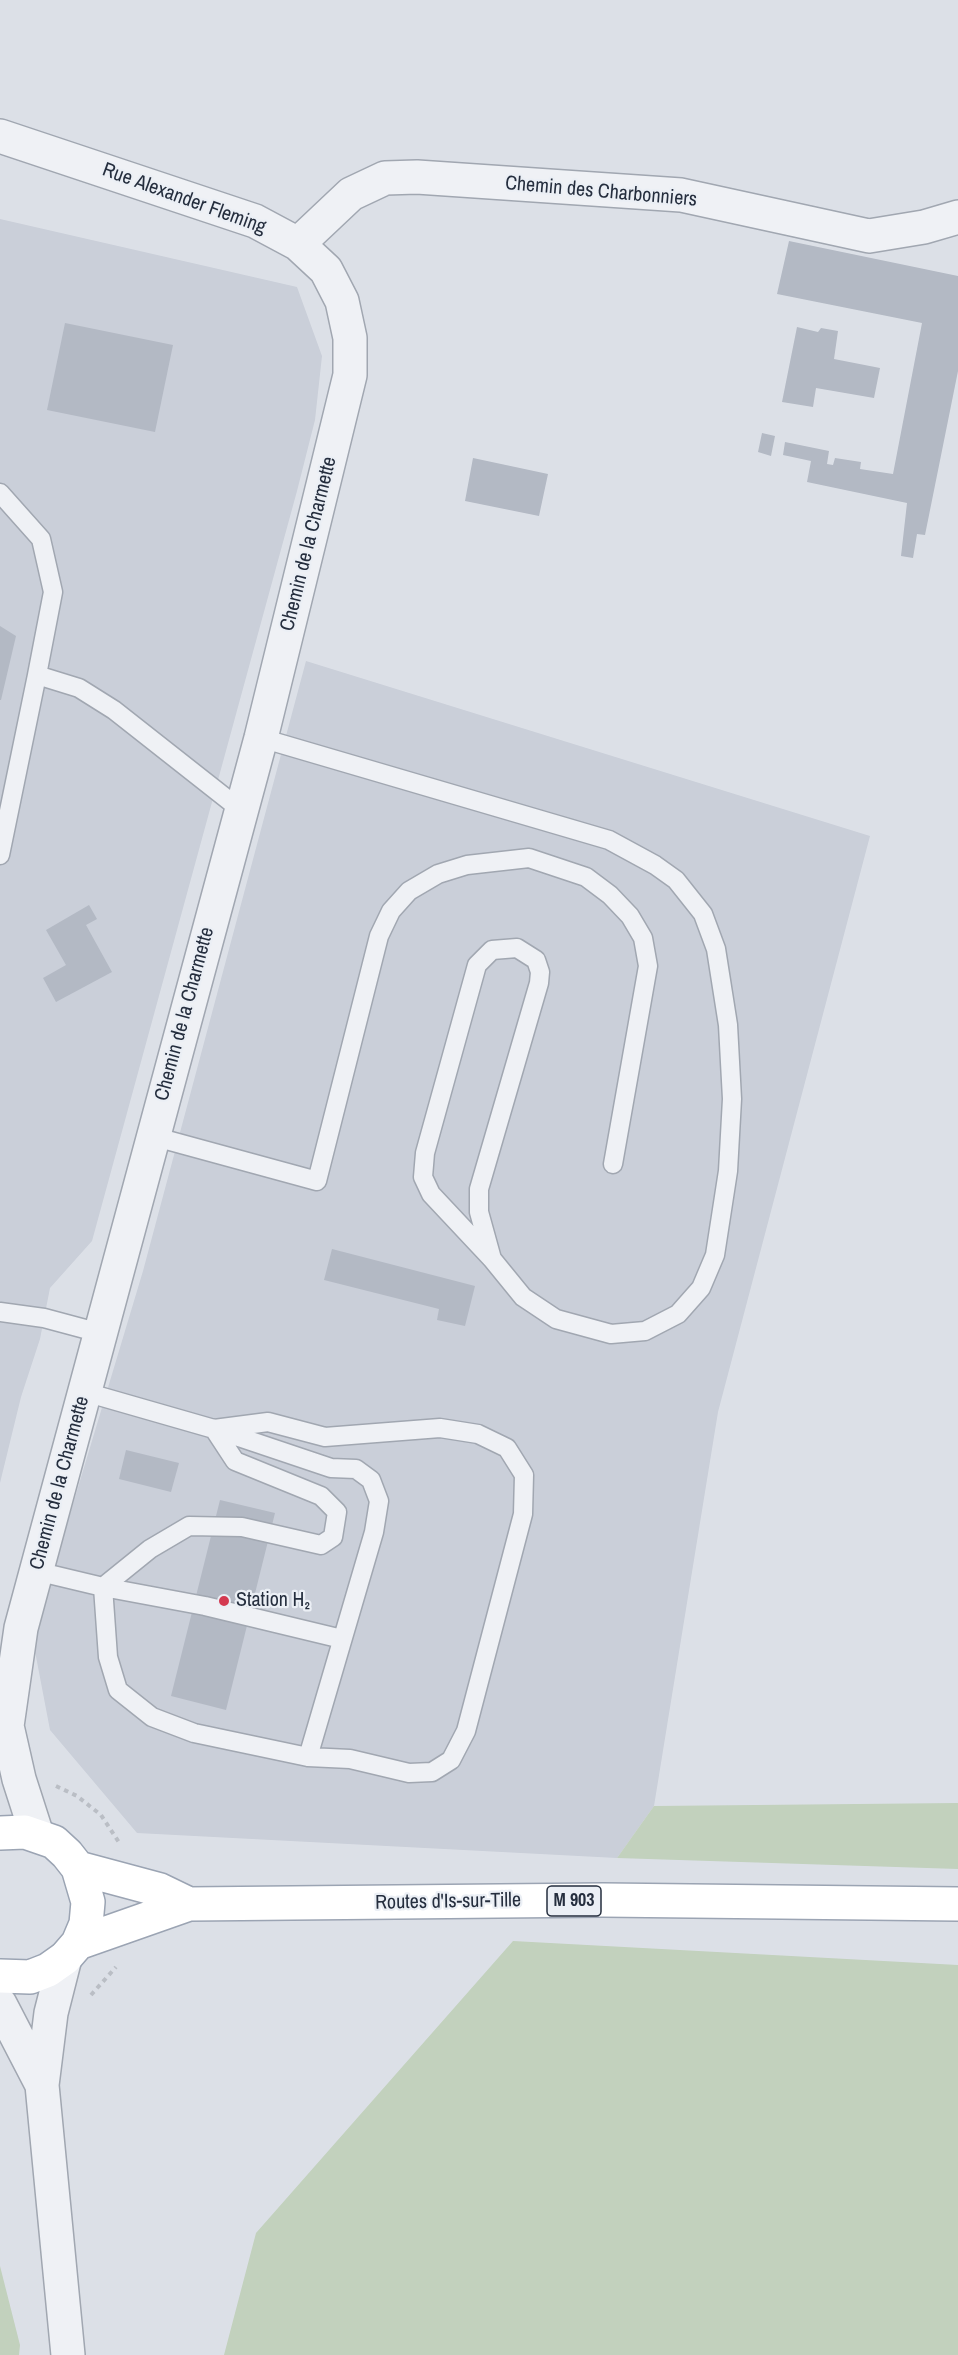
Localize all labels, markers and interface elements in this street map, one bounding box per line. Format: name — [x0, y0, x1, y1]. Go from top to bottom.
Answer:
street label: Rue Alexander Fleming — [99, 158, 269, 240]
street label: Chemin des Charbonniers — [504, 172, 698, 212]
street label: Chemin de la Charmette — [276, 454, 342, 634]
street label: Chemin de la Charmette — [150, 925, 220, 1103]
street label: Chemin de la Charmette — [25, 1394, 95, 1572]
place label: Station H₂ — [236, 1589, 310, 1613]
marker: Station H₂ — [217, 1594, 231, 1608]
road number: M 903 — [547, 1886, 601, 1916]
street label: Routes d'Is-sur-Tille — [375, 1889, 521, 1915]

